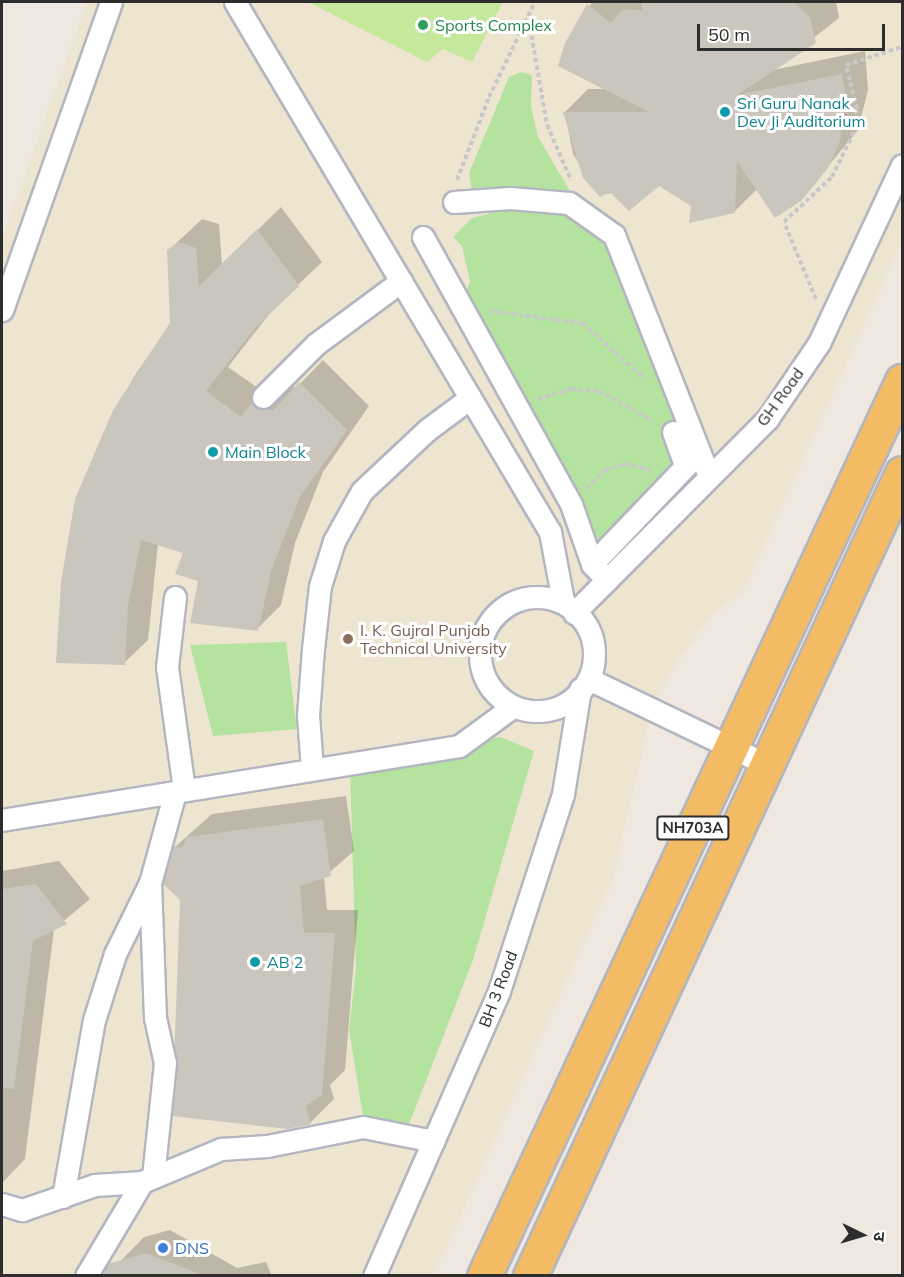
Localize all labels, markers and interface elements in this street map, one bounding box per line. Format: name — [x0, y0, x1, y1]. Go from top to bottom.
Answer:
scale bar — [700, 12, 888, 50]
place label: Sports Complex — [435, 15, 552, 35]
marker: Sports Complex — [416, 18, 430, 32]
text: 50 m — [708, 23, 750, 46]
place label: Sri Guru Nanak Dev Ji Auditorium — [737, 93, 865, 131]
marker: Sri Guru Nanak Dev Ji Auditorium — [718, 105, 732, 119]
street label: GH Road — [752, 364, 808, 430]
place label: Main Block — [225, 442, 306, 462]
marker: Main Block — [206, 445, 220, 459]
place label: I. K. Gujral Punjab Technical University — [360, 620, 507, 658]
marker: I. K. Gujral Punjab Technical University — [341, 632, 355, 646]
road number: NH703A — [656, 816, 730, 840]
street label: BH 3 Road — [475, 948, 521, 1030]
place label: AB 2 — [267, 952, 303, 972]
marker: AB 2 — [248, 955, 262, 969]
north arrow — [832, 1205, 892, 1265]
text: उ — [870, 1231, 890, 1242]
place label: DNS — [175, 1238, 209, 1258]
marker: DNS — [156, 1241, 170, 1255]

